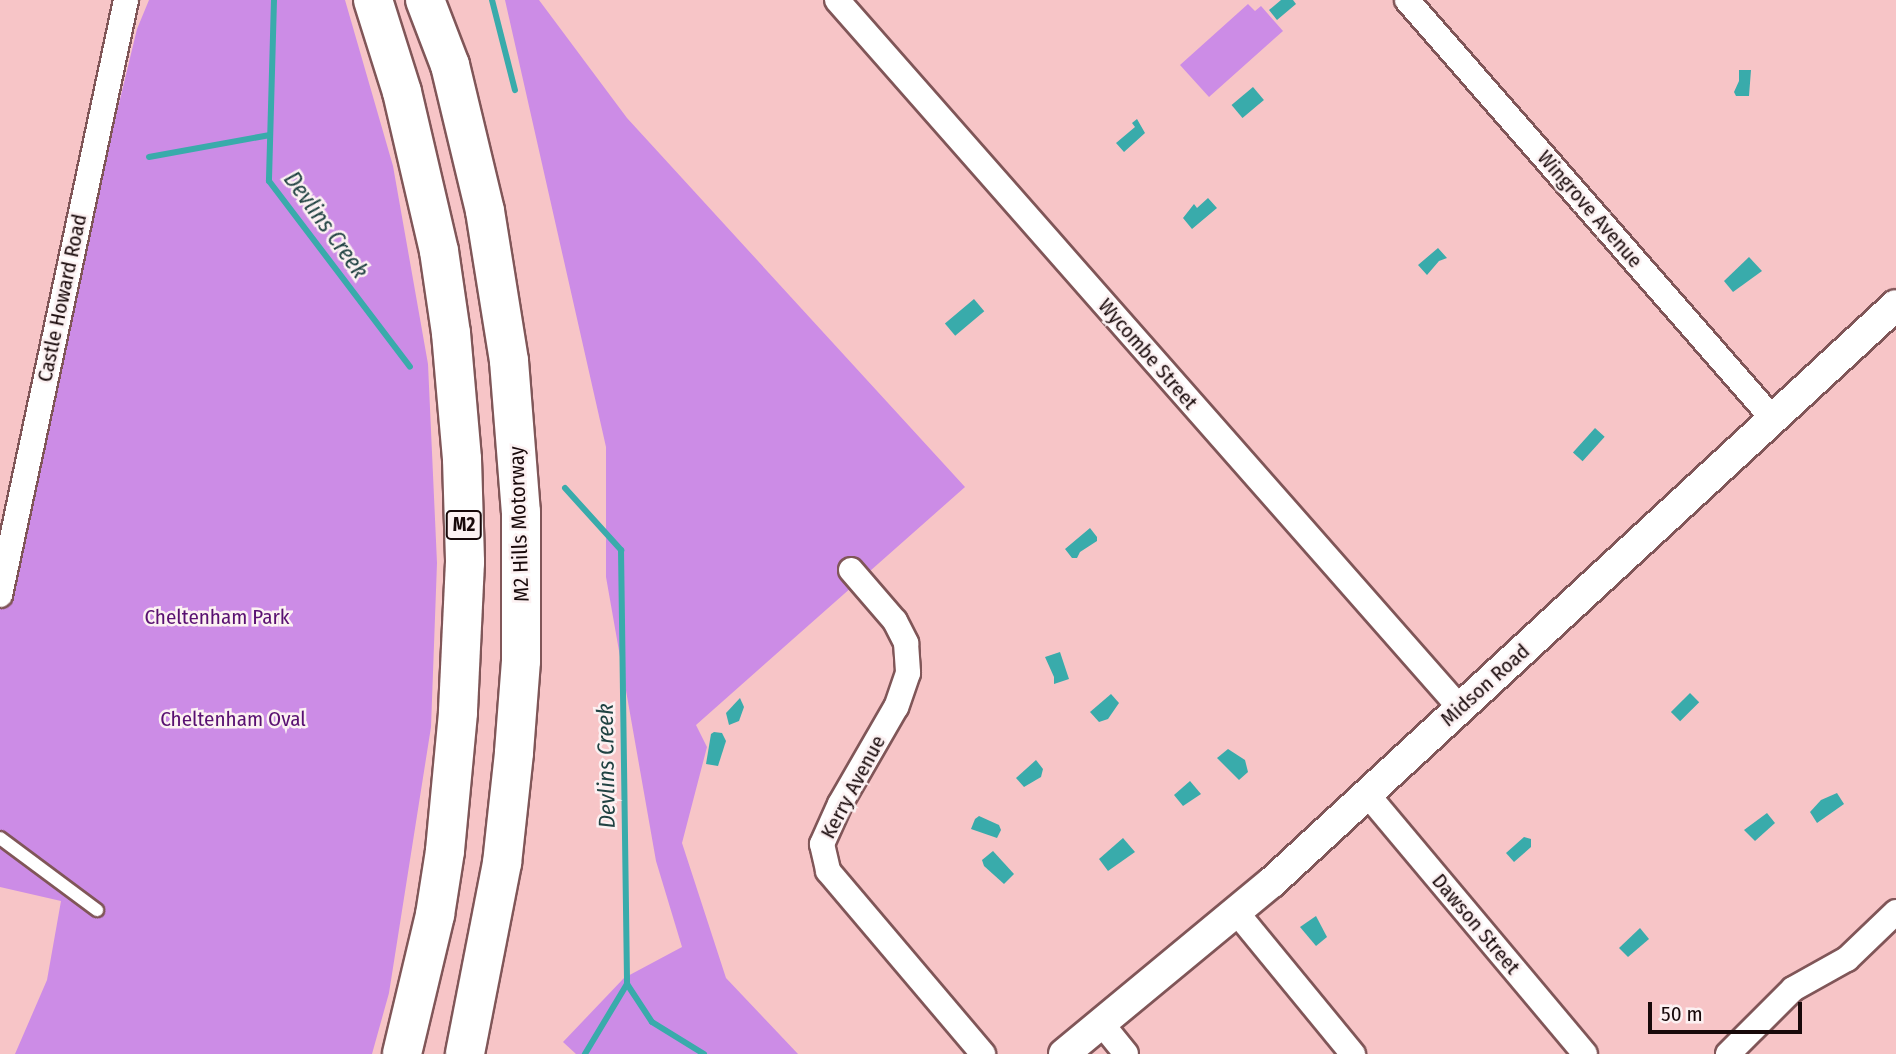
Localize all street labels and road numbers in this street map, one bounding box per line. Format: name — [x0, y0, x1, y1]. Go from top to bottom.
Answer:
street label: Wingrove Avenue — [1532, 145, 1648, 273]
street label: Castle Howard Road — [32, 212, 92, 384]
street label: Wycombe Street — [1093, 293, 1203, 415]
street label: M2 Hills Motorway — [504, 446, 534, 602]
road number: M2 — [445, 510, 483, 540]
street label: Midson Road — [1435, 638, 1535, 732]
street label: Kerry Avenue — [815, 731, 891, 843]
street label: Dawson Street — [1427, 869, 1525, 979]

